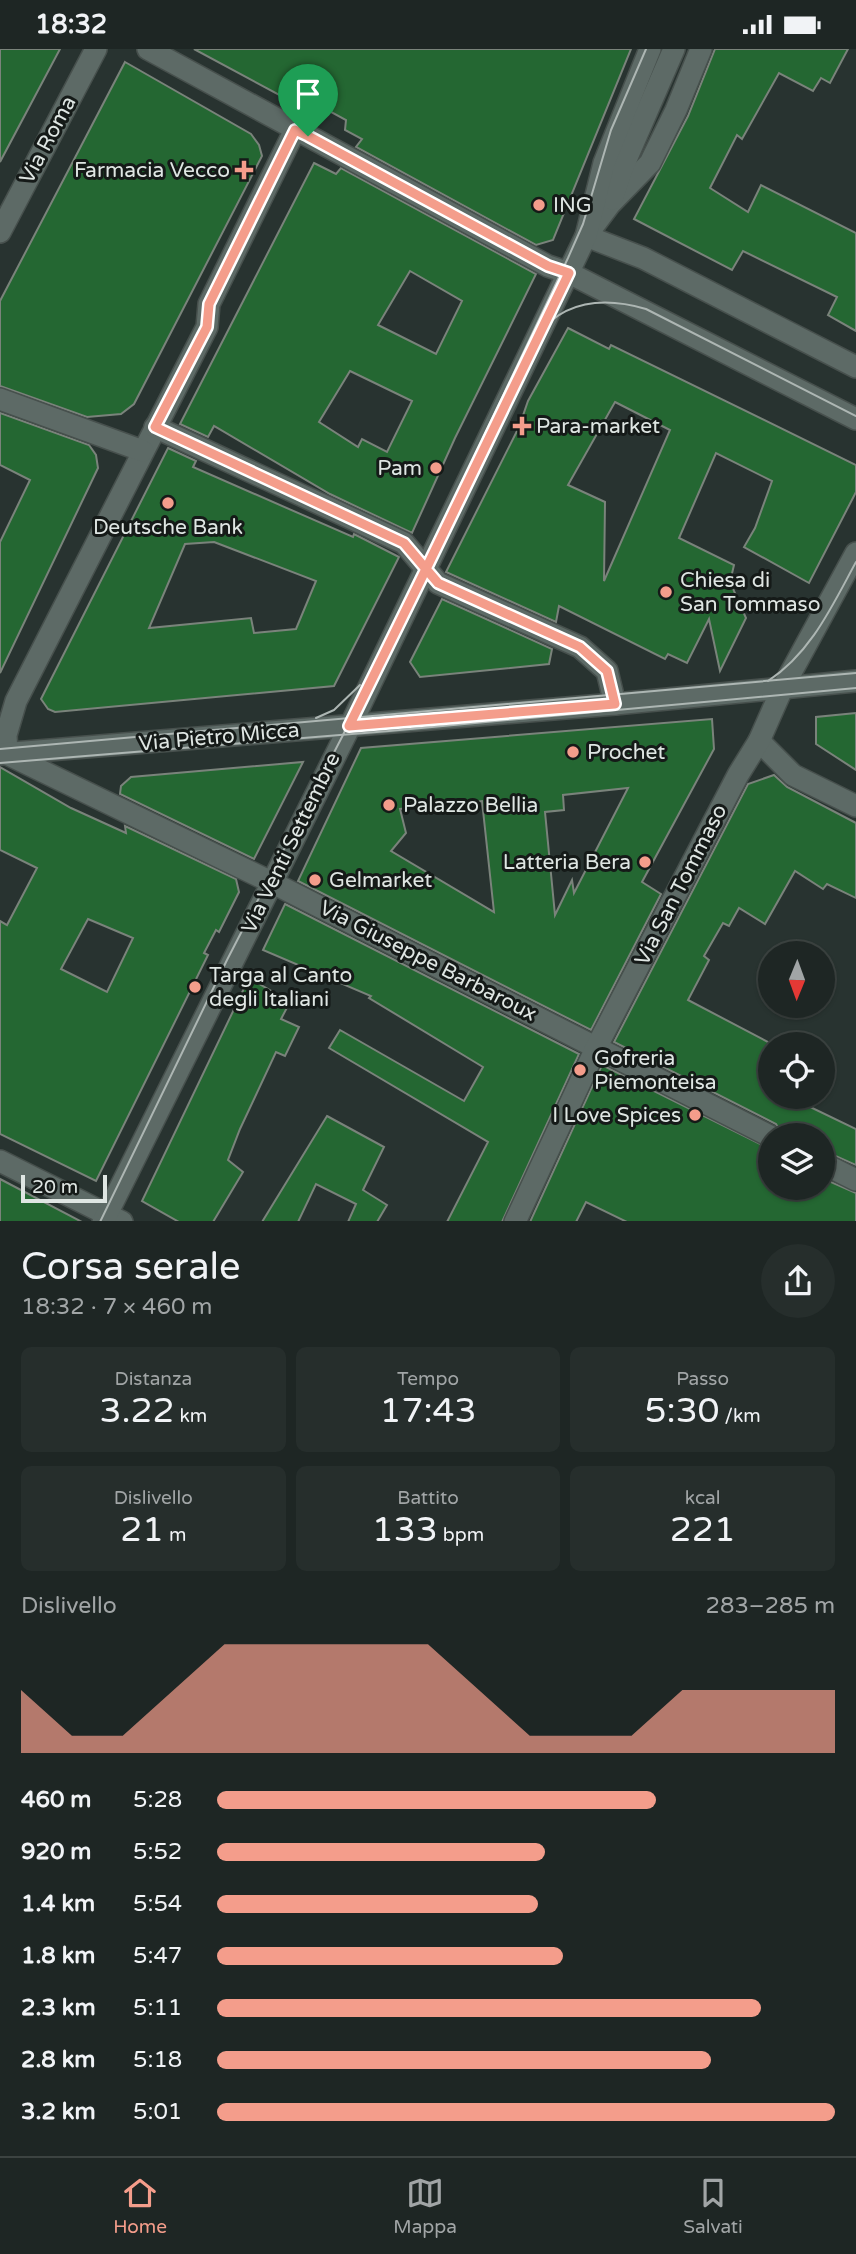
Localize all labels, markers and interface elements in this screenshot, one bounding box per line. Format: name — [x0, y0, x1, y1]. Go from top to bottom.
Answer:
text: 18:32 — [35, 9, 107, 40]
pin — [278, 64, 338, 136]
icon: arrive — [289, 75, 327, 113]
street label: Via Roma — [15, 92, 81, 188]
place label: Farmacia Vecco — [74, 158, 230, 183]
marker: Farmacia Vecco — [236, 162, 252, 178]
place label: ING — [553, 193, 592, 218]
marker: ING — [531, 197, 547, 213]
place label: Para-market — [536, 414, 660, 439]
marker: Para-market — [514, 418, 530, 434]
place label: Pam — [377, 456, 422, 481]
marker: Pam — [428, 460, 444, 476]
marker: Deutsche Bank — [160, 495, 176, 511]
place label: Deutsche Bank — [93, 515, 243, 540]
place label: Chiesa di San Tommaso — [680, 568, 820, 617]
marker: Chiesa di San Tommaso — [658, 584, 674, 600]
street label: Via Pietro Micca — [138, 718, 300, 756]
place label: Prochet — [587, 740, 665, 765]
marker: Prochet — [565, 744, 581, 760]
street label: Via Venti Settembre — [236, 748, 346, 938]
place label: Palazzo Bellia — [403, 793, 538, 818]
marker: Palazzo Bellia — [381, 797, 397, 813]
street label: Via San Tommaso — [630, 800, 732, 970]
place label: Latteria Bera — [503, 850, 631, 875]
marker: Latteria Bera — [637, 854, 653, 870]
place label: Gelmarket — [329, 868, 432, 893]
marker: Gelmarket — [307, 872, 323, 888]
street label: Via Giuseppe Barbaroux — [315, 895, 541, 1027]
north arrow — [758, 941, 835, 1019]
map controls — [758, 941, 835, 1200]
place label: Targa al Canto degli Italiani — [209, 963, 352, 1012]
marker: Targa al Canto degli Italiani — [187, 979, 203, 995]
button: locate — [758, 1032, 835, 1109]
place label: Gofreria Piemonteisa — [594, 1046, 717, 1095]
marker: Gofreria Piemonteisa — [572, 1062, 588, 1078]
place label: I Love Spices — [552, 1103, 681, 1128]
marker: I Love Spices — [687, 1107, 703, 1123]
button: layers — [758, 1123, 835, 1200]
scale bar — [21, 1173, 107, 1204]
text: 20 m — [32, 1176, 78, 1198]
text: Corsa serale — [21, 1244, 241, 1290]
button: share — [761, 1244, 835, 1318]
text: 18:32 · 7 × 460 m — [21, 1293, 212, 1321]
text: Distanza — [115, 1368, 192, 1390]
text: Tempo — [397, 1368, 459, 1390]
text: Passo — [676, 1368, 729, 1390]
text: 3.22 — [99, 1390, 174, 1432]
text: 17:43 — [379, 1390, 477, 1432]
text: 5:30 — [645, 1390, 720, 1432]
text: km — [174, 1405, 207, 1427]
text: /km — [720, 1405, 761, 1427]
text: Dislivello — [114, 1487, 193, 1509]
text: Battito — [397, 1487, 459, 1509]
text: kcal — [685, 1487, 721, 1509]
text: 21 — [120, 1509, 164, 1551]
text: 133 — [372, 1509, 438, 1551]
text: 221 — [670, 1509, 736, 1551]
text: m — [164, 1524, 187, 1546]
text: bpm — [438, 1524, 484, 1546]
text: Dislivello — [21, 1592, 117, 1620]
text: 283–285 m — [706, 1592, 835, 1620]
text: 460 m — [21, 1786, 91, 1814]
text: 5:28 — [133, 1786, 182, 1814]
text: 920 m — [21, 1838, 91, 1866]
text: 5:52 — [133, 1838, 182, 1866]
text: 1.4 km — [21, 1890, 95, 1918]
text: 5:54 — [133, 1890, 182, 1918]
text: 1.8 km — [21, 1942, 95, 1970]
text: 5:47 — [133, 1942, 182, 1970]
text: 2.3 km — [21, 1994, 96, 2022]
text: 5:11 — [133, 1994, 182, 2022]
text: 2.8 km — [21, 2046, 95, 2074]
text: 5:18 — [133, 2046, 182, 2074]
text: 3.2 km — [21, 2098, 96, 2126]
text: 5:01 — [133, 2098, 182, 2126]
tab: Home — [113, 2174, 167, 2238]
tab: Mappa — [393, 2174, 457, 2238]
tab: Salvati — [683, 2174, 743, 2238]

